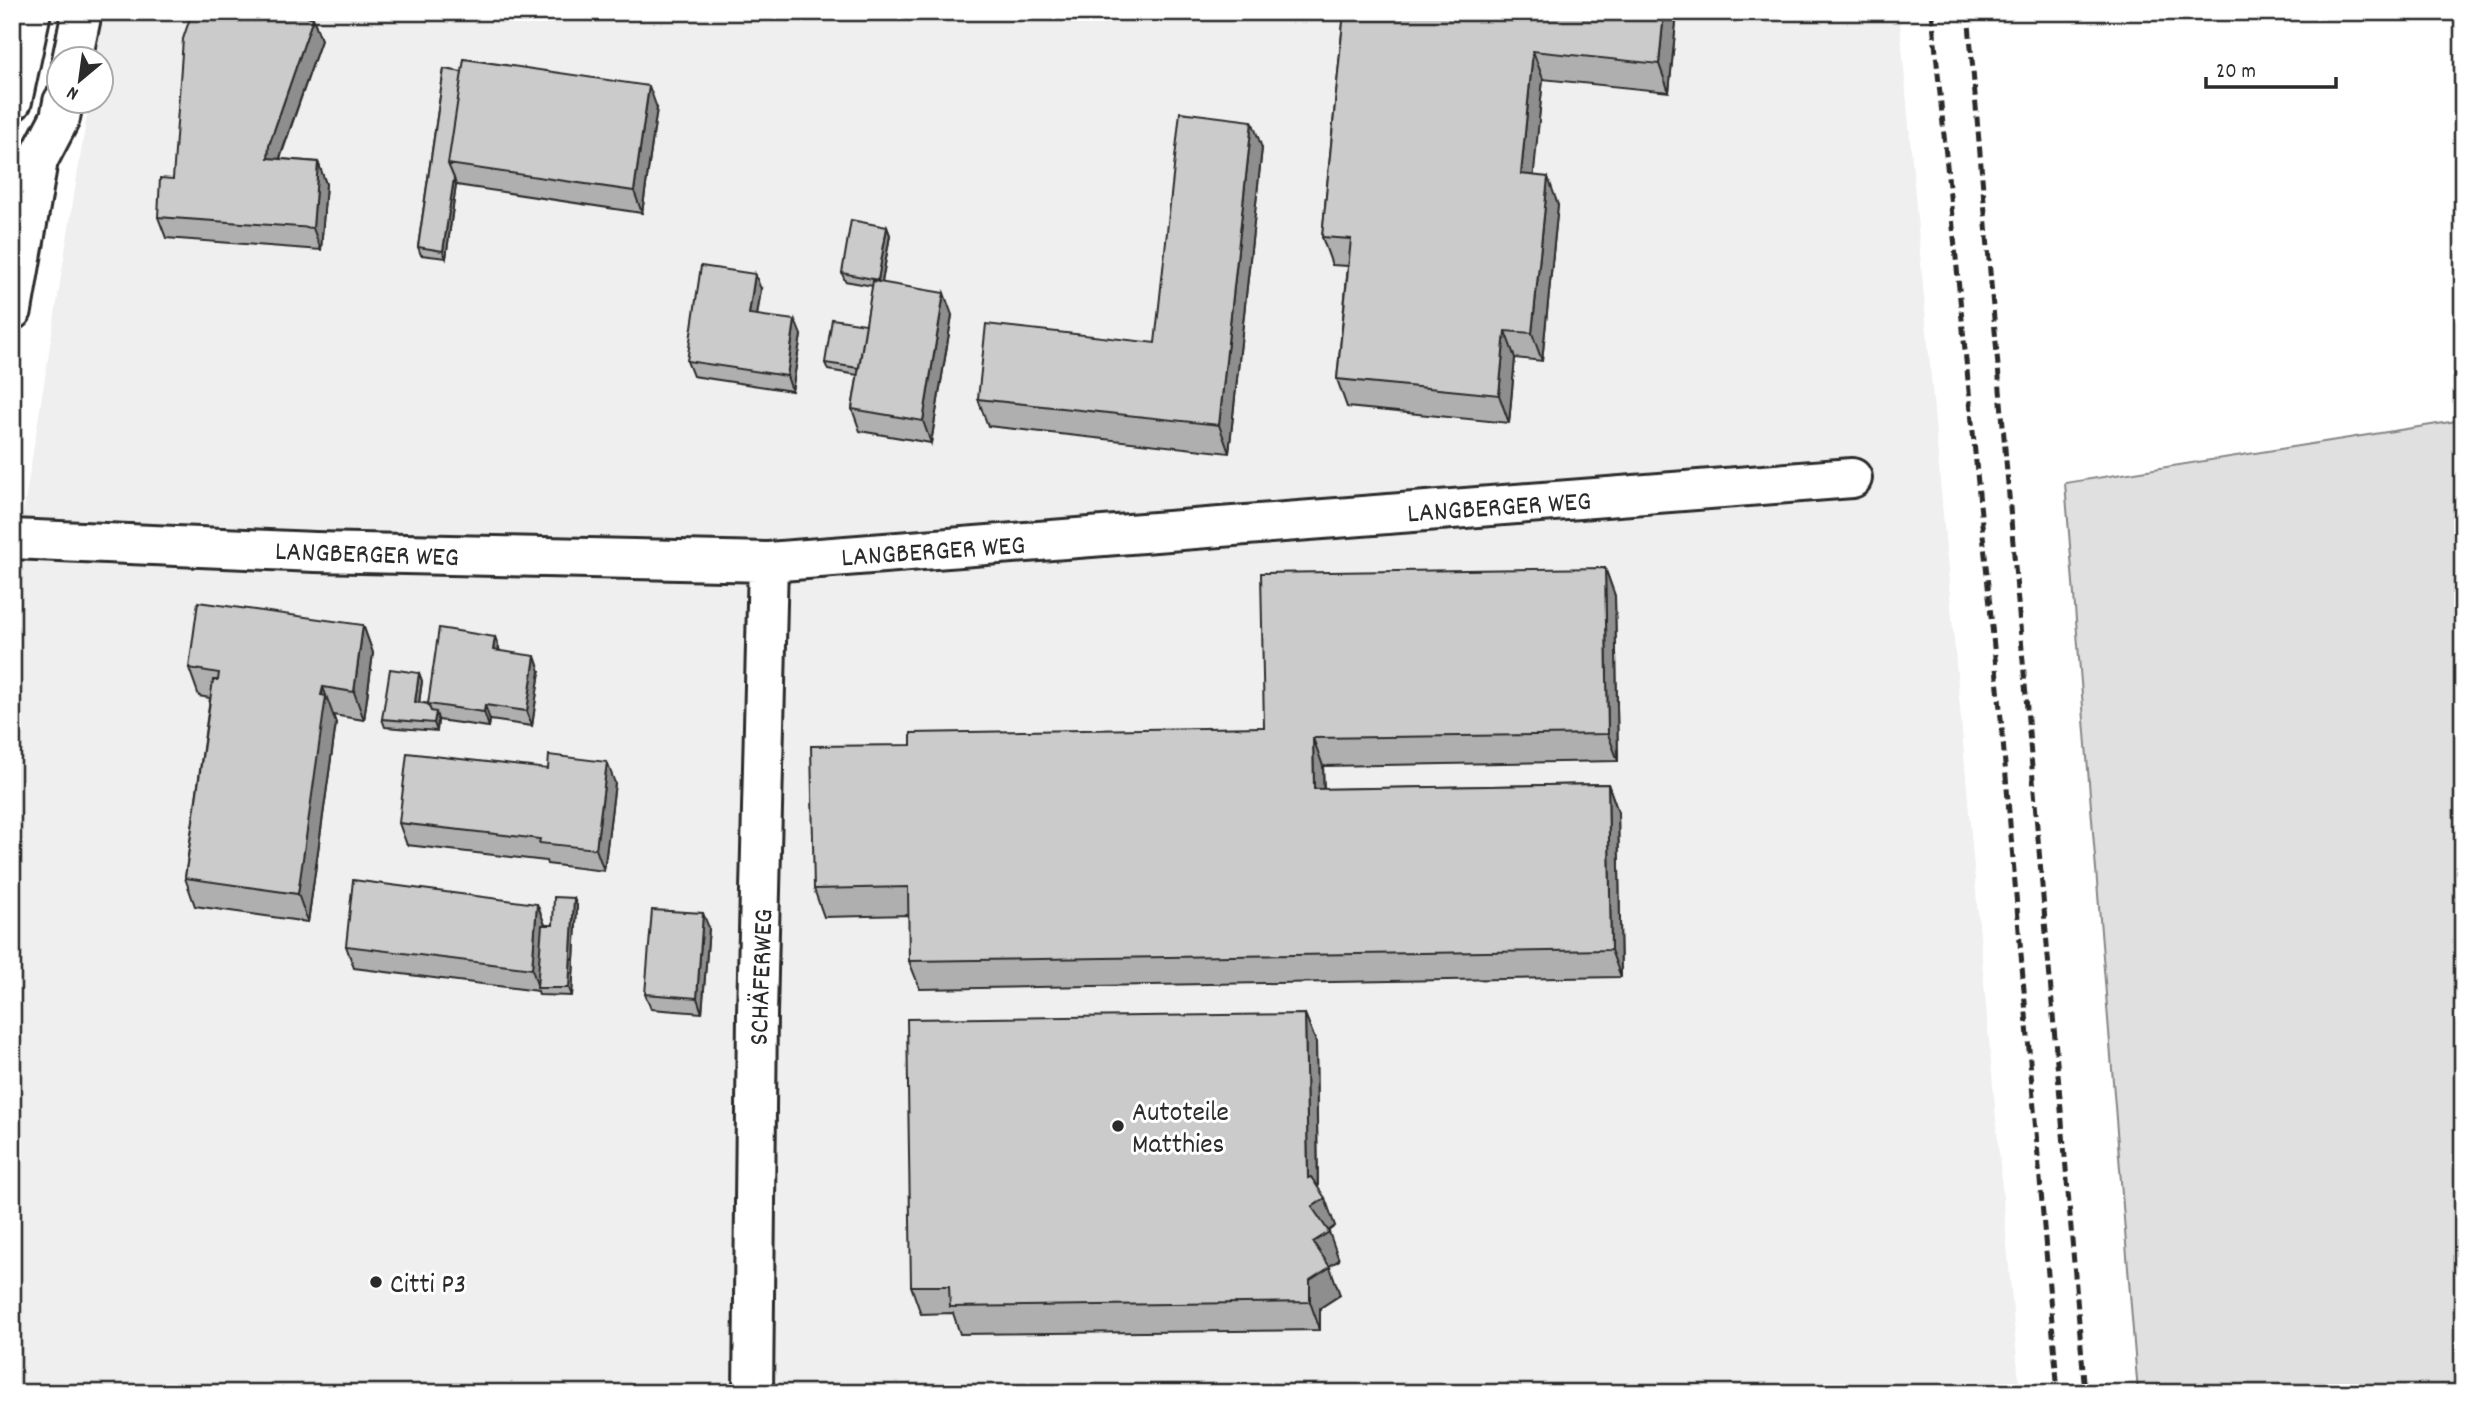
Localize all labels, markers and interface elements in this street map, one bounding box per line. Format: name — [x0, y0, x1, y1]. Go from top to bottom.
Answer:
north arrow — [46, 46, 116, 116]
scale bar — [2206, 46, 2335, 90]
text: 20 m — [2216, 58, 2256, 88]
text: N — [63, 78, 84, 106]
street label: LANGBERGER WEG — [1406, 484, 1593, 536]
street label: LANGBERGER WEG — [840, 528, 1027, 580]
street label: LANGBERGER WEG — [274, 534, 460, 580]
street label: SCHÄFERWEG — [742, 908, 786, 1046]
place label: Autoteile Matthies — [1132, 1095, 1229, 1167]
marker: Autoteile Matthies — [1110, 1118, 1126, 1134]
place label: Citti P3 — [390, 1267, 466, 1307]
marker: Citti P3 — [368, 1274, 384, 1290]

